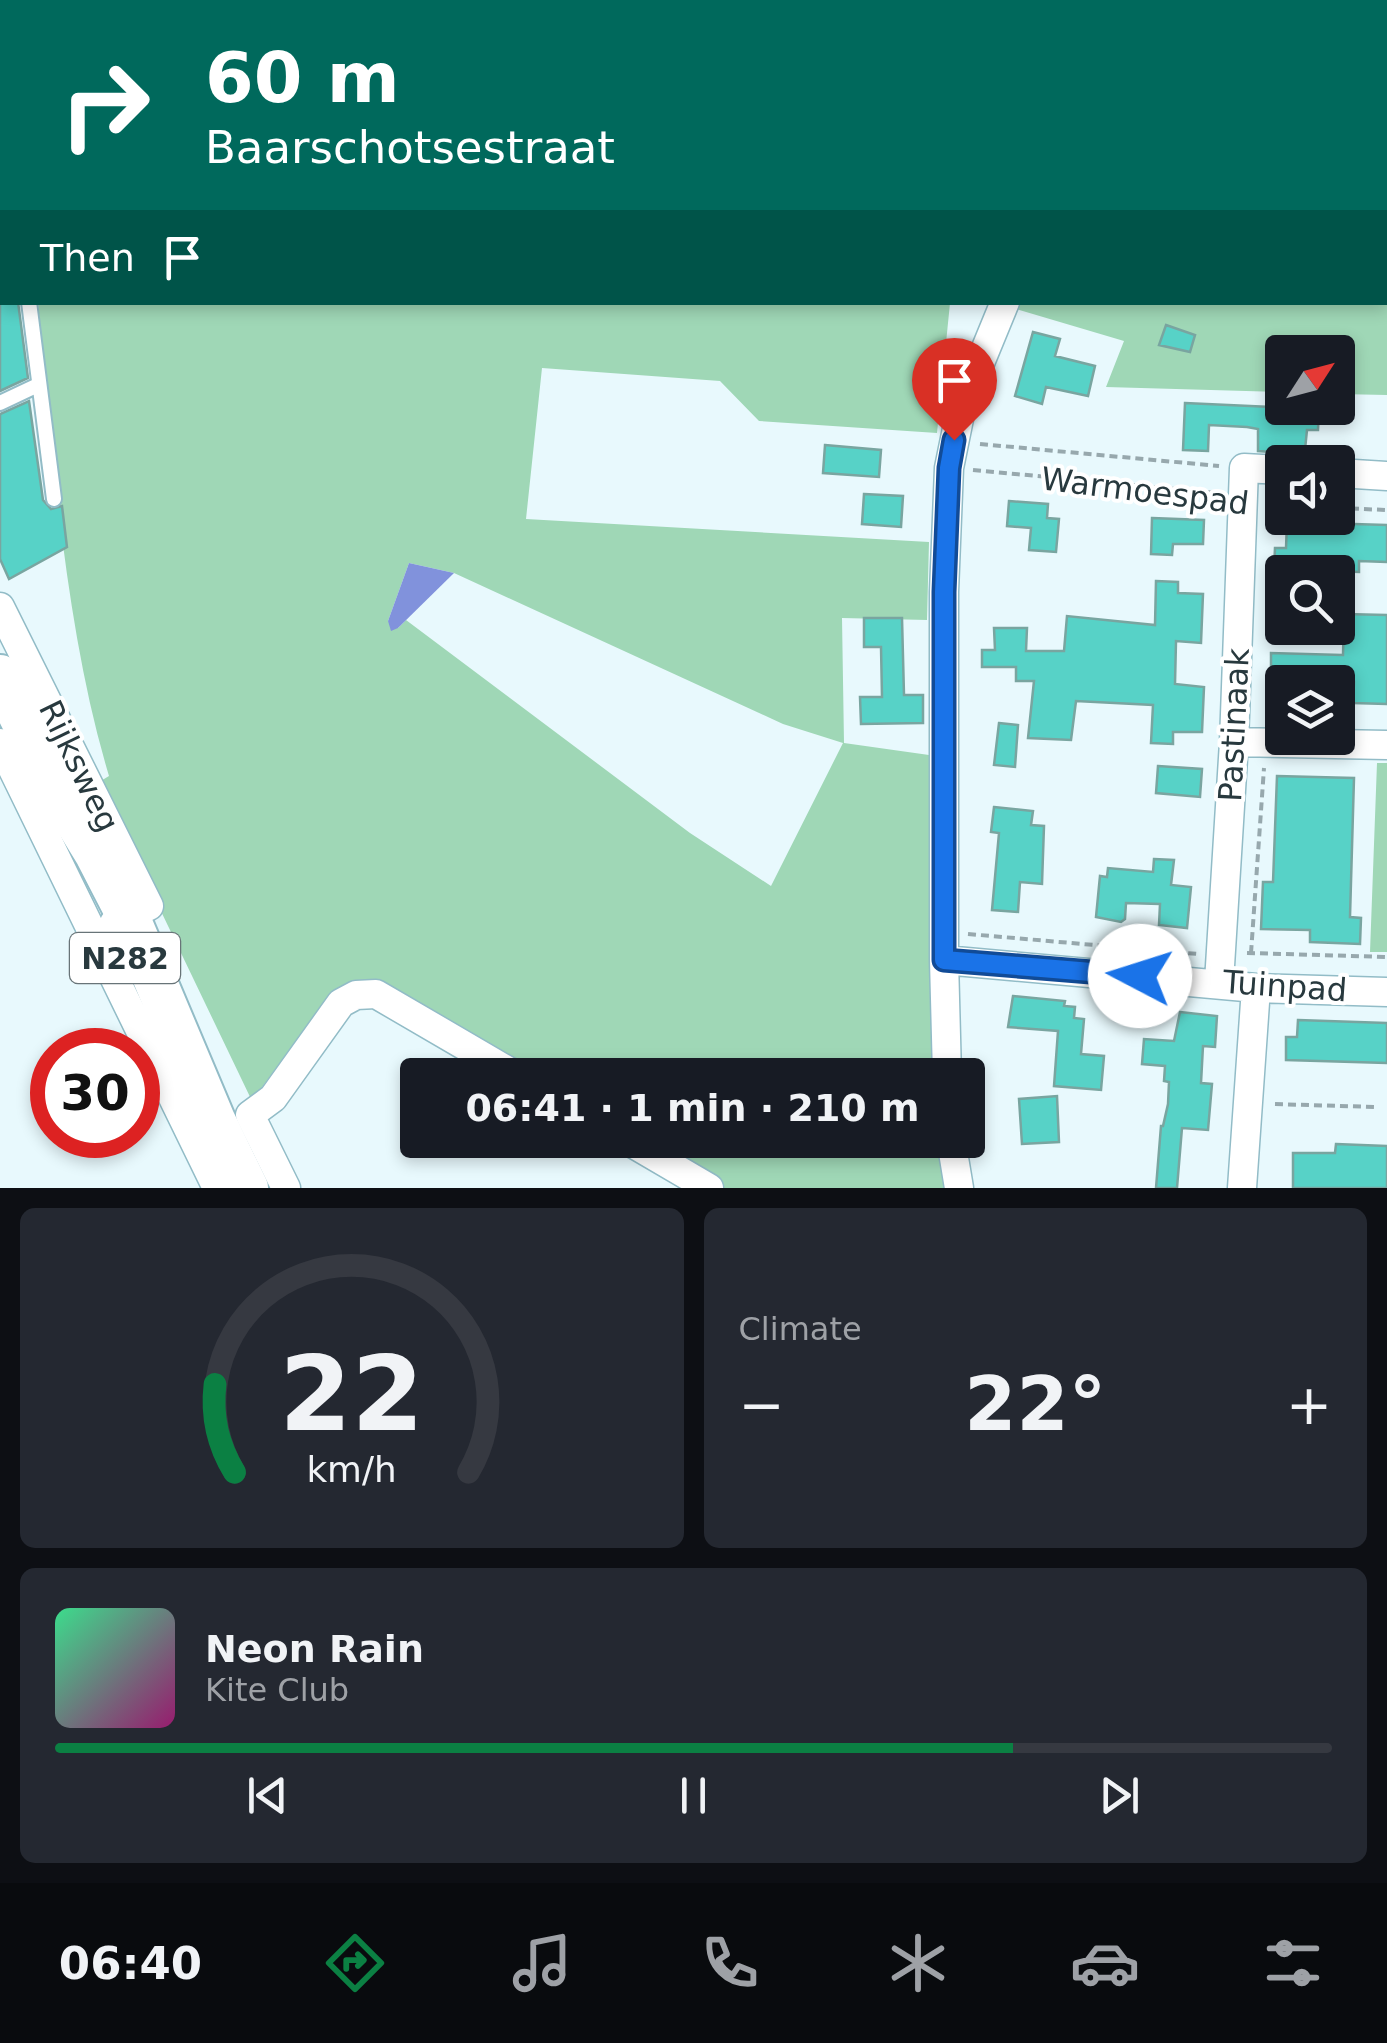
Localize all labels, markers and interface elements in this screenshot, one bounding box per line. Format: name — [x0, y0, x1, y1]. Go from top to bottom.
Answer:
text: 60 m — [205, 37, 400, 119]
icon: right — [40, 40, 170, 170]
text: Baarschotsestraat — [205, 121, 615, 174]
icon: arrive — [155, 230, 210, 285]
text: Then — [40, 236, 135, 280]
north arrow — [1265, 335, 1355, 425]
map controls — [1265, 335, 1355, 755]
pin — [912, 338, 997, 441]
icon: arrive — [927, 353, 982, 408]
button: sound — [1265, 445, 1355, 535]
street label: Warmoespad — [1039, 459, 1251, 523]
button: search — [1265, 555, 1355, 645]
street label: Pastinaak — [1211, 647, 1257, 803]
button: layers — [1265, 665, 1355, 755]
street label: Rijksweg — [31, 694, 127, 838]
position arrow — [1088, 924, 1192, 1028]
road number: N282 — [70, 933, 180, 983]
street label: Tuinpad — [1221, 963, 1348, 1009]
speed limit sign: 30 — [30, 1028, 160, 1158]
text: 06:41 · 1 min · 210 m — [465, 1086, 920, 1130]
text: Climate — [739, 1310, 862, 1348]
text: 22 — [279, 1333, 424, 1455]
text: 22° — [964, 1360, 1106, 1448]
text: − — [739, 1373, 785, 1437]
text: + — [1286, 1373, 1332, 1437]
text: km/h — [307, 1449, 397, 1490]
text: Neon Rain — [205, 1627, 424, 1671]
text: Kite Club — [205, 1671, 349, 1709]
icon: previous — [240, 1768, 295, 1823]
icon: pause — [666, 1768, 721, 1823]
icon: next — [1092, 1768, 1147, 1823]
icon: directions — [320, 1928, 390, 1998]
icon: music — [507, 1928, 577, 1998]
icon: phone — [695, 1928, 765, 1998]
icon: climate — [883, 1928, 953, 1998]
icon: car — [1070, 1928, 1140, 1998]
icon: filters — [1258, 1928, 1328, 1998]
text: 06:40 — [59, 1937, 202, 1990]

